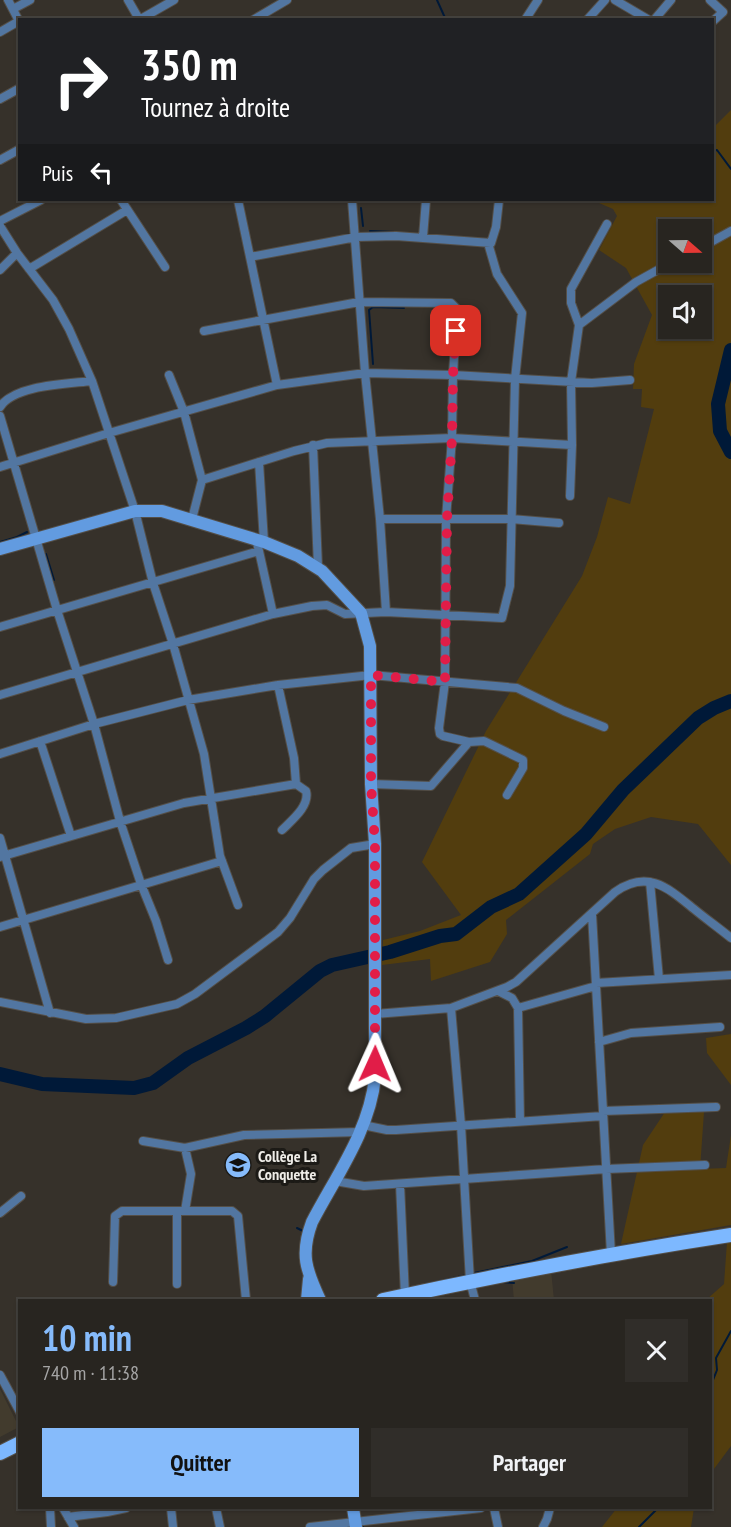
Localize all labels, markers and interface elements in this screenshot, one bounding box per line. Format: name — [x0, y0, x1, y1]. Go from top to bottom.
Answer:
text: 350 m — [141, 37, 238, 92]
icon: right — [42, 42, 120, 120]
text: Tournez à droite — [141, 90, 290, 124]
icon: left — [85, 156, 118, 189]
text: Puis — [42, 159, 73, 187]
north arrow — [658, 219, 712, 273]
map controls — [658, 219, 712, 339]
button: sound — [658, 285, 712, 339]
pin — [430, 305, 481, 356]
icon: arrive — [439, 314, 472, 347]
position arrow — [343, 1032, 407, 1096]
place label: Collège La Conquette — [258, 1146, 318, 1184]
school or university icon: Collège La Conquette — [223, 1150, 253, 1180]
text: 10 min — [42, 1314, 132, 1361]
button: close — [625, 1319, 688, 1382]
text: 740 m · 11:38 — [42, 1360, 139, 1386]
button: Quitter — [42, 1428, 359, 1497]
button: Partager — [371, 1428, 688, 1497]

